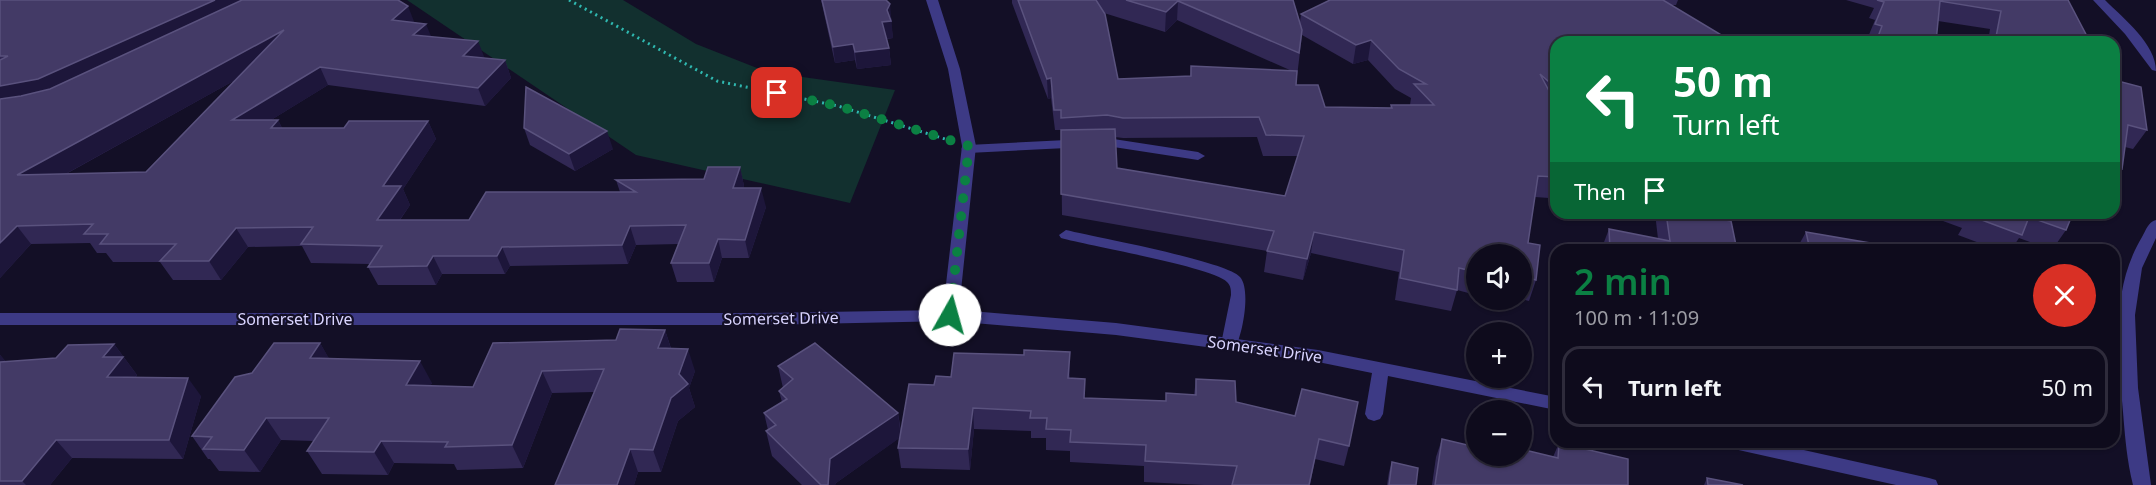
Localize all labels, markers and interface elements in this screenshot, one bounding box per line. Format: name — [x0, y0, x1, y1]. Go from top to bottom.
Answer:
text: 50 m — [1673, 52, 1773, 109]
icon: left — [1574, 60, 1652, 138]
pin — [751, 67, 802, 118]
icon: arrive — [760, 76, 793, 109]
text: Turn left — [1673, 106, 1779, 143]
icon: arrive — [1638, 174, 1671, 207]
text: Then — [1574, 176, 1626, 206]
map controls — [1466, 244, 1532, 466]
button: sound — [1466, 244, 1532, 310]
text: 2 min — [1574, 257, 1672, 306]
button: close — [2033, 264, 2096, 327]
position arrow — [918, 283, 982, 347]
text: 100 m · 11:09 — [1574, 304, 1699, 331]
street label: Somerset Drive — [723, 306, 839, 330]
street label: Somerset Drive — [237, 308, 353, 330]
button: + — [1466, 322, 1532, 388]
street label: Somerset Drive — [1206, 330, 1324, 368]
icon: left — [1577, 370, 1610, 403]
text: Turn left — [1628, 372, 1722, 402]
text: 50 m — [2042, 372, 2093, 402]
button: − — [1466, 400, 1532, 466]

